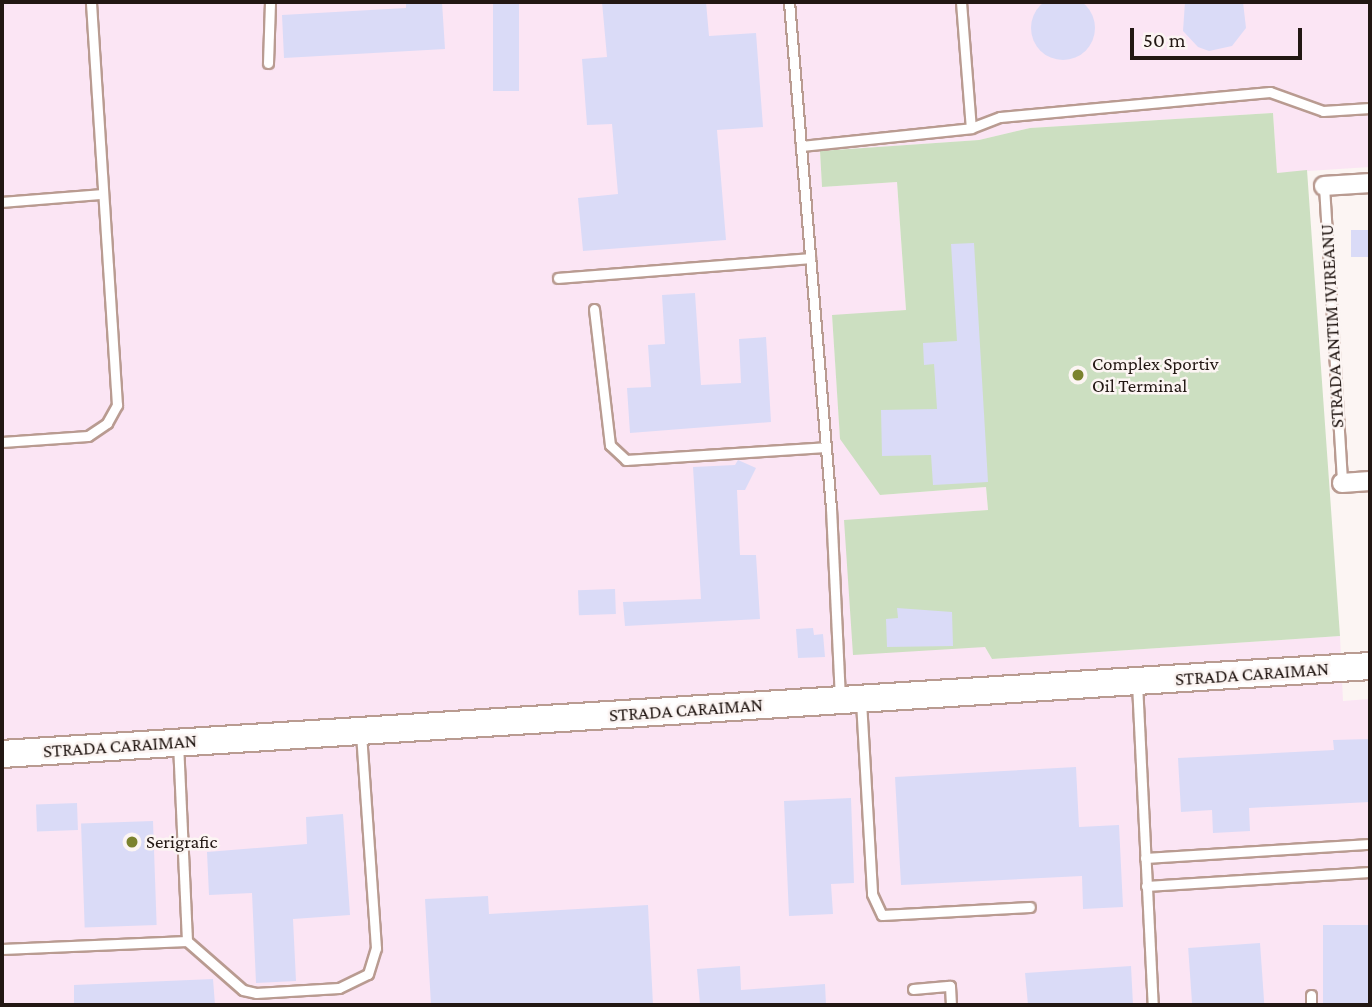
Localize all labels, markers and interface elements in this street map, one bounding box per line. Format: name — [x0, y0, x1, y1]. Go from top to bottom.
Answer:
scale bar — [1134, 14, 1306, 58]
text: 50 m — [1143, 28, 1186, 52]
street label: STRADA ANTIM IVIREANU — [1315, 223, 1349, 429]
place label: Complex Sportiv Oil Terminal — [1092, 353, 1218, 397]
marker: Complex Sportiv Oil Terminal — [1070, 367, 1086, 383]
street label: STRADA CARAIMAN — [1174, 657, 1330, 691]
street label: STRADA CARAIMAN — [608, 693, 764, 727]
street label: STRADA CARAIMAN — [42, 729, 198, 763]
place label: Serigrafic — [146, 831, 217, 853]
marker: Serigrafic — [124, 834, 140, 850]

